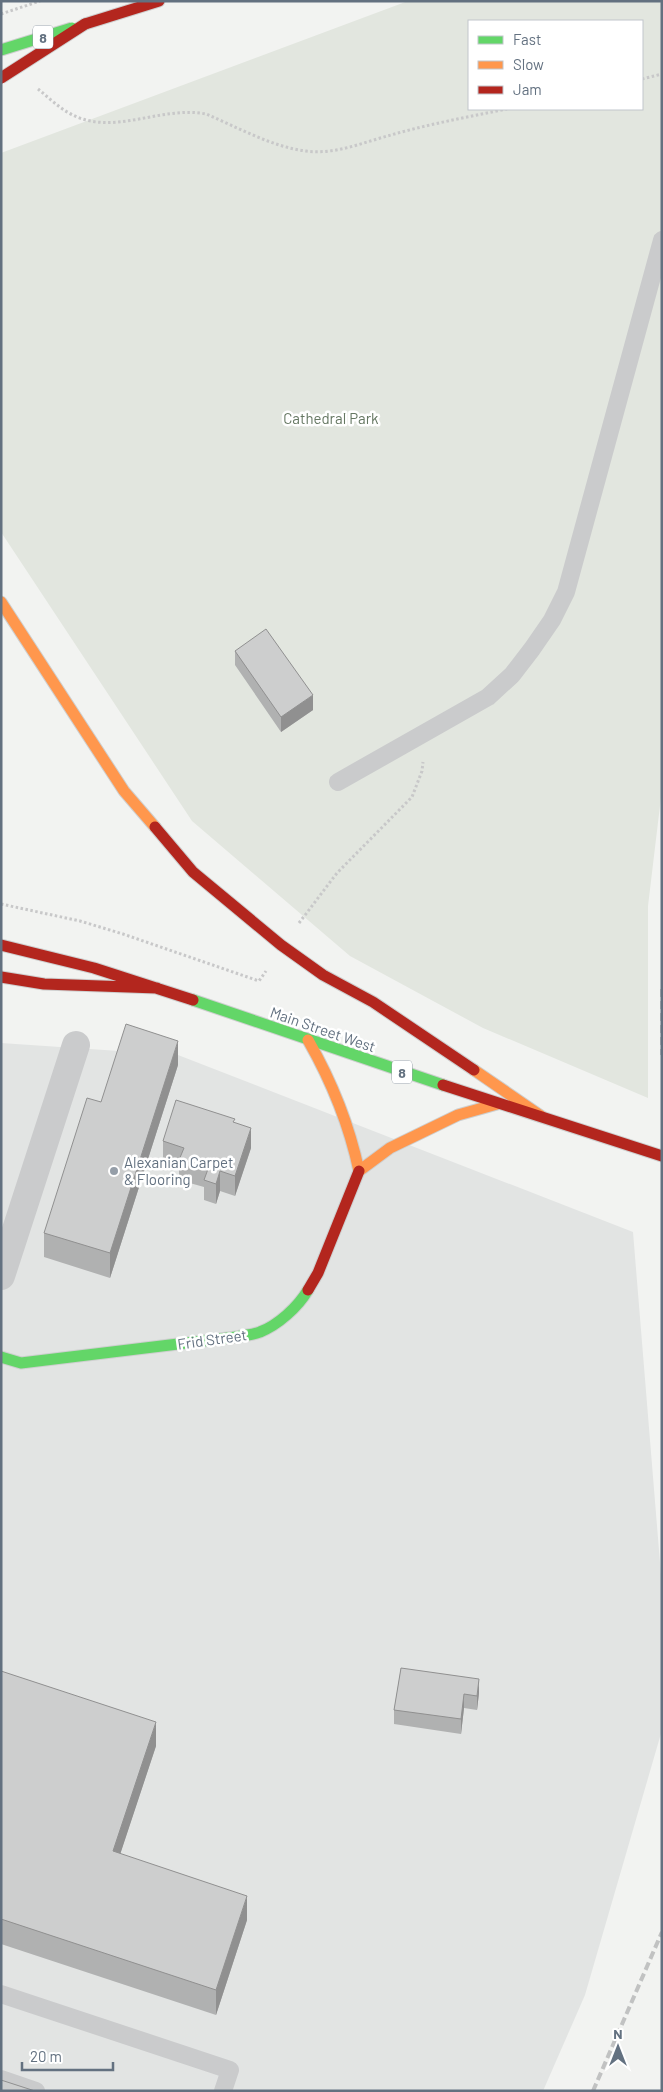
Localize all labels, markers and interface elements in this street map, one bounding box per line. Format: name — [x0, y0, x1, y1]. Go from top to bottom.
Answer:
legend — [468, 20, 643, 110]
road number: 8 — [33, 26, 53, 48]
text: Fast — [513, 30, 541, 48]
text: Slow — [513, 55, 544, 73]
text: Jam — [513, 80, 542, 98]
park label: Cathedral Park — [283, 409, 379, 427]
street label: Main Street West — [268, 1003, 378, 1055]
road number: 8 — [392, 1060, 412, 1084]
place label: Alexanian Carpet & Flooring — [124, 1153, 233, 1188]
marker: Alexanian Carpet & Flooring — [108, 1165, 120, 1177]
street label: Frid Street — [176, 1325, 248, 1353]
north arrow — [593, 2022, 643, 2072]
text: N — [613, 2025, 623, 2042]
scale bar — [22, 2040, 114, 2072]
text: 20 m — [30, 2047, 62, 2065]

